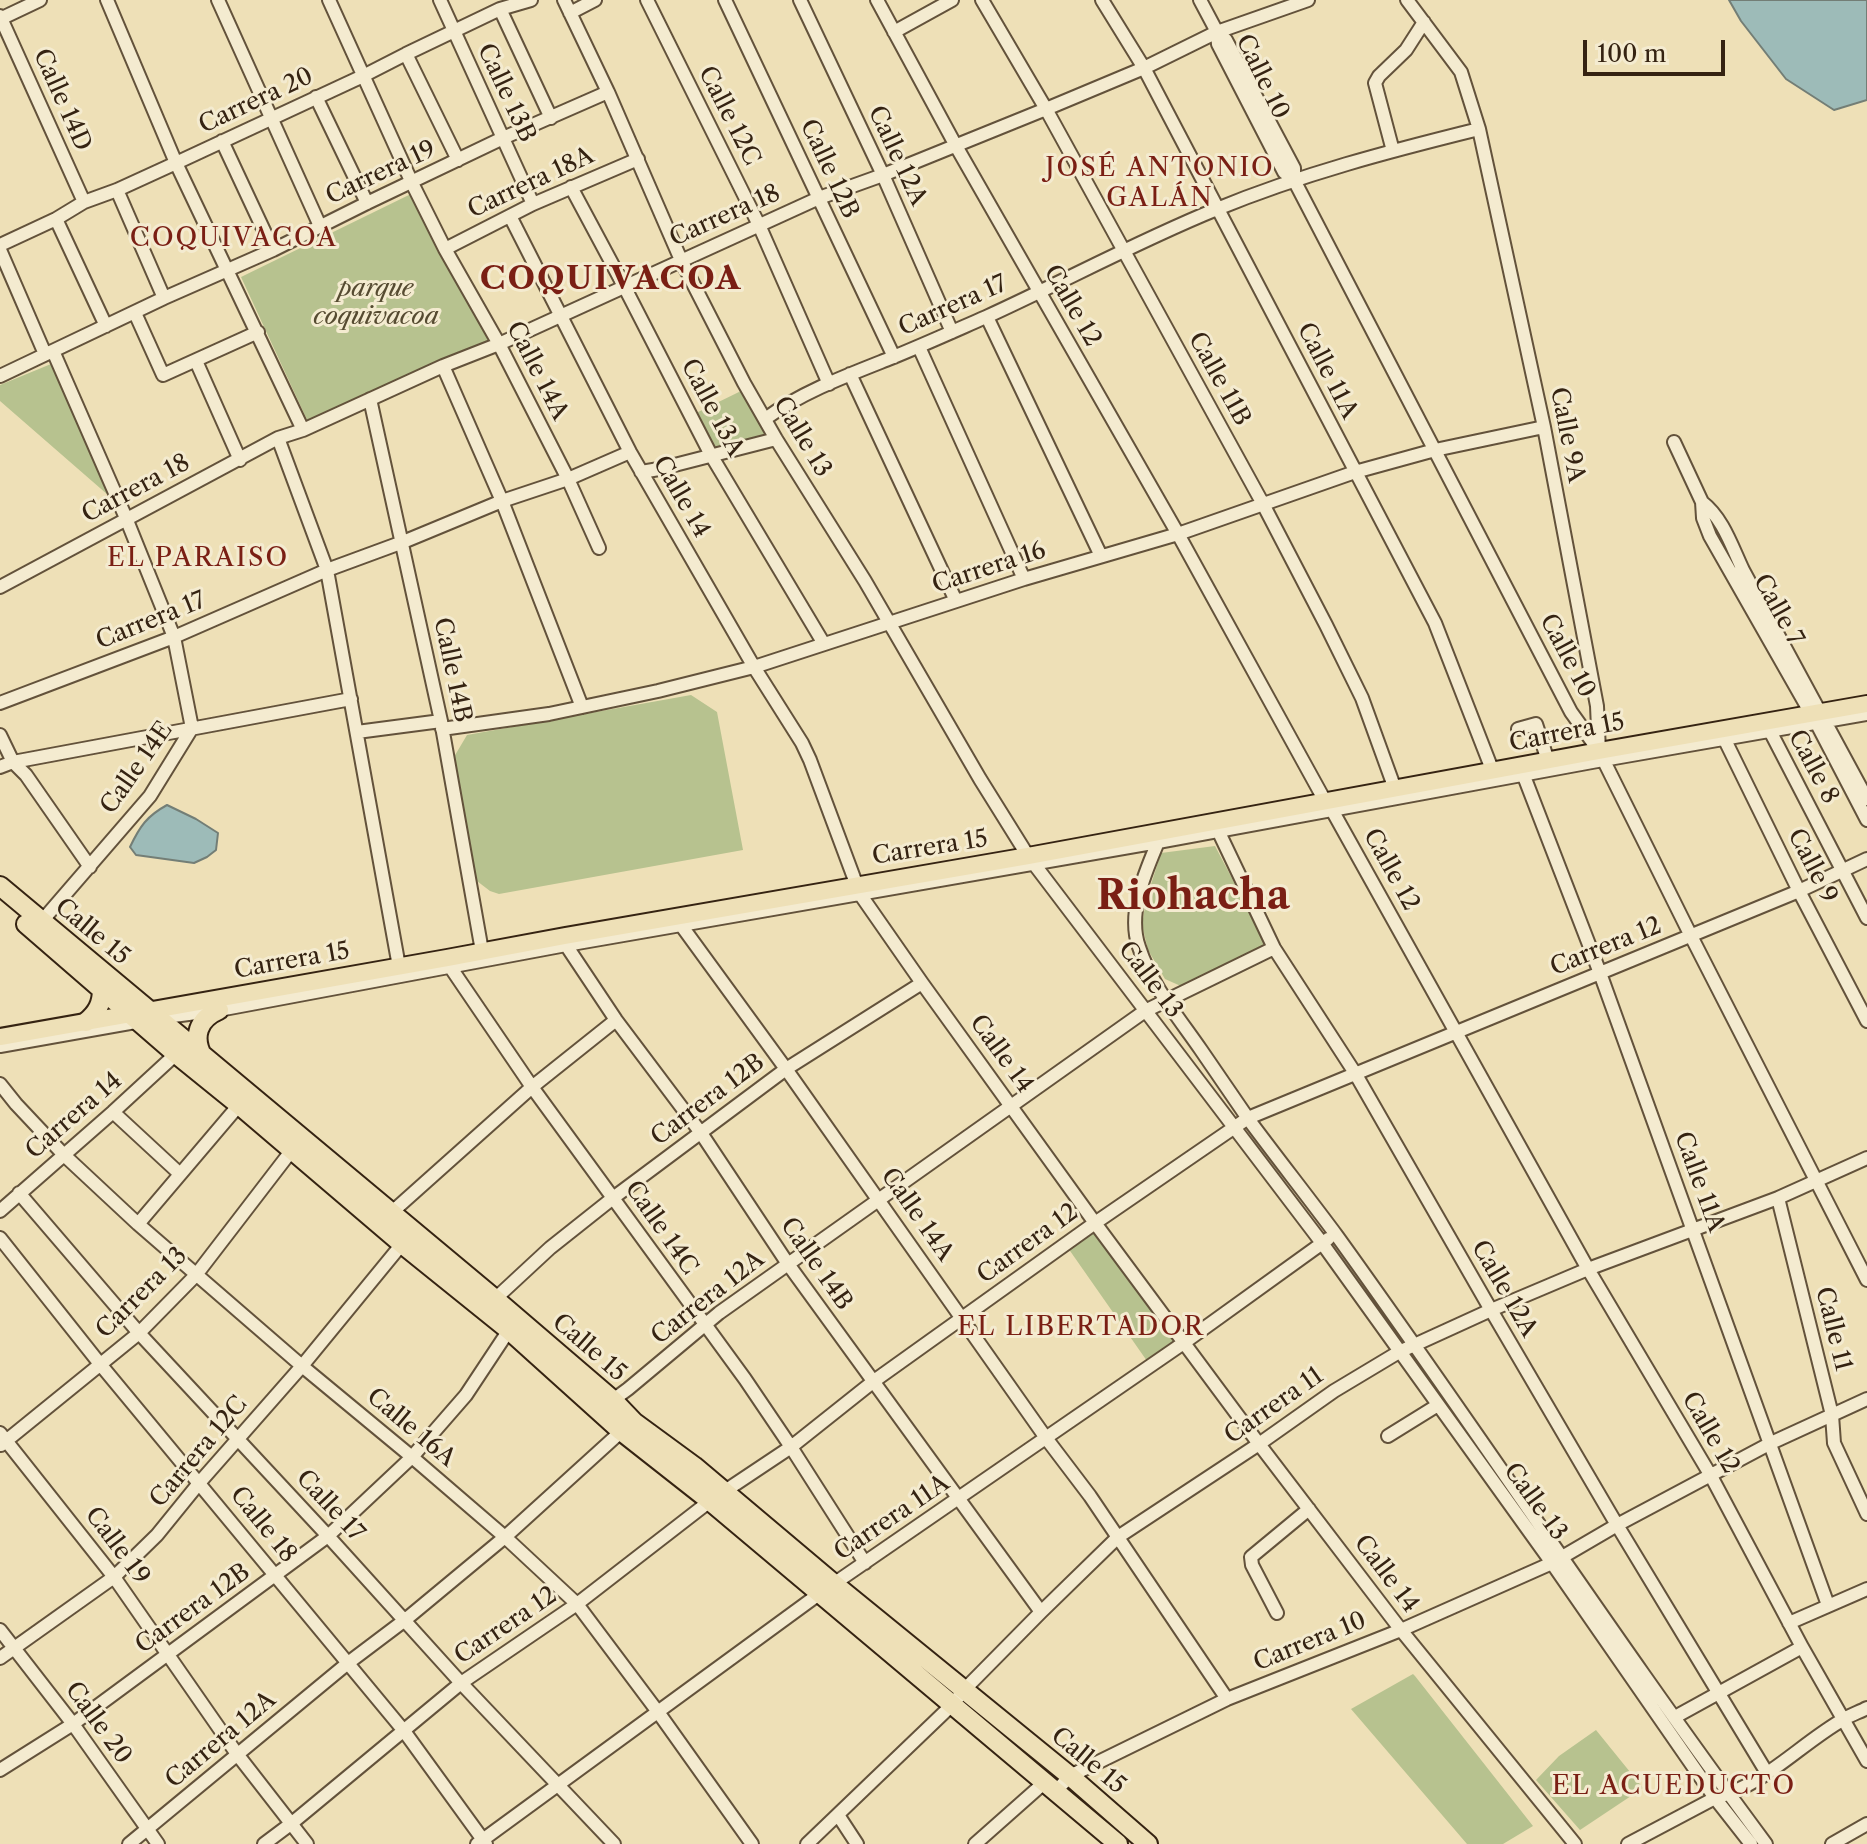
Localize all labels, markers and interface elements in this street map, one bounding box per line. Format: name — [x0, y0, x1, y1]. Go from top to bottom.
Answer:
scale bar — [1587, 24, 1729, 74]
street label: Calle 10 — [1229, 30, 1295, 124]
street label: Calle 13B — [471, 39, 541, 147]
text: 100 m — [1597, 39, 1666, 68]
street label: Calle 14D — [27, 45, 97, 155]
street label: Carrera 20 — [194, 62, 318, 140]
street label: Calle 12C — [692, 62, 766, 170]
street label: Calle 12A — [861, 101, 933, 211]
street label: Calle 12B — [794, 115, 864, 223]
street label: Carrera 19 — [322, 135, 440, 211]
street label: Carrera 18A — [463, 141, 599, 225]
district label: JOSÉ ANTONIO GALÁN — [1045, 152, 1275, 214]
street label: Carrera 18 — [665, 179, 785, 253]
district label: COQUIVACOA — [130, 222, 338, 254]
street label: Calle 12 — [1037, 260, 1107, 352]
district label: COQUIVACOA — [480, 261, 742, 299]
street label: Carrera 17 — [894, 269, 1012, 343]
park label: parque coquivacoa — [313, 275, 439, 331]
street label: Calle 14A — [500, 317, 574, 425]
street label: Calle 11A — [1290, 318, 1364, 424]
street label: Calle 11B — [1182, 327, 1256, 431]
street label: Calle 13A — [674, 354, 750, 462]
street label: Calle 9A — [1544, 385, 1590, 485]
street label: Calle 13 — [767, 392, 837, 482]
street label: Carrera 18 — [77, 449, 195, 529]
street label: Calle 14 — [646, 451, 716, 543]
street label: Carrera 16 — [929, 536, 1049, 600]
district label: EL PARAISO — [107, 542, 289, 574]
street label: Calle 7 — [1747, 569, 1809, 651]
street label: Carrera 17 — [92, 586, 210, 656]
street label: Calle 10 — [1533, 609, 1601, 703]
street label: Calle 14B — [427, 615, 477, 725]
street label: Carrera 15 — [1507, 708, 1627, 758]
street label: Calle 14E — [95, 716, 179, 820]
street label: Calle 8 — [1782, 725, 1844, 809]
street label: Calle 12 — [1357, 824, 1425, 916]
street label: Calle 9 — [1781, 824, 1843, 908]
street label: Carrera 15 — [870, 825, 990, 871]
district label: Riohacha — [1096, 873, 1290, 921]
street label: Calle 15 — [49, 893, 135, 971]
street label: Carrera 12 — [1546, 912, 1666, 982]
street label: Calle 13 — [1112, 936, 1188, 1024]
street label: Carrera 15 — [232, 937, 352, 985]
street label: Calle 14 — [963, 1009, 1039, 1099]
street label: Carrera 12B — [646, 1048, 770, 1152]
street label: Carrera 14 — [20, 1067, 128, 1165]
street label: Calle 11A — [1668, 1128, 1730, 1236]
street label: Calle 14A — [874, 1163, 960, 1267]
street label: Calle 14C — [618, 1176, 704, 1280]
street label: Carrera 12 — [972, 1198, 1084, 1290]
street label: Calle 14B — [774, 1212, 858, 1316]
street label: Calle 12A — [1465, 1235, 1543, 1343]
street label: Carrera 13 — [91, 1242, 193, 1344]
street label: Carrera 12A — [646, 1245, 770, 1351]
street label: Calle 11 — [1809, 1284, 1857, 1374]
street label: Calle 15 — [546, 1308, 632, 1388]
district label: EL LIBERTADOR — [957, 1311, 1205, 1343]
street label: Carrera 11 — [1219, 1362, 1329, 1450]
street label: Calle 16A — [361, 1383, 461, 1473]
street label: Calle 12 — [1675, 1387, 1745, 1479]
street label: Carrera 12C — [144, 1391, 254, 1513]
street label: Calle 13 — [1497, 1458, 1573, 1546]
street label: Calle 17 — [290, 1464, 370, 1548]
street label: Carrera 11A — [829, 1469, 955, 1567]
street label: Calle 18 — [224, 1481, 302, 1569]
street label: Calle 19 — [79, 1502, 155, 1590]
street label: Calle 14 — [1348, 1530, 1424, 1618]
street label: Carrera 12B — [130, 1558, 256, 1660]
street label: Carrera 12 — [449, 1581, 563, 1671]
street label: Carrera 10 — [1250, 1606, 1370, 1678]
street label: Calle 20 — [59, 1676, 137, 1770]
street label: Carrera 12A — [160, 1686, 282, 1794]
street label: Calle 15 — [1045, 1722, 1131, 1800]
district label: EL ACUEDUCTO — [1552, 1770, 1796, 1802]

